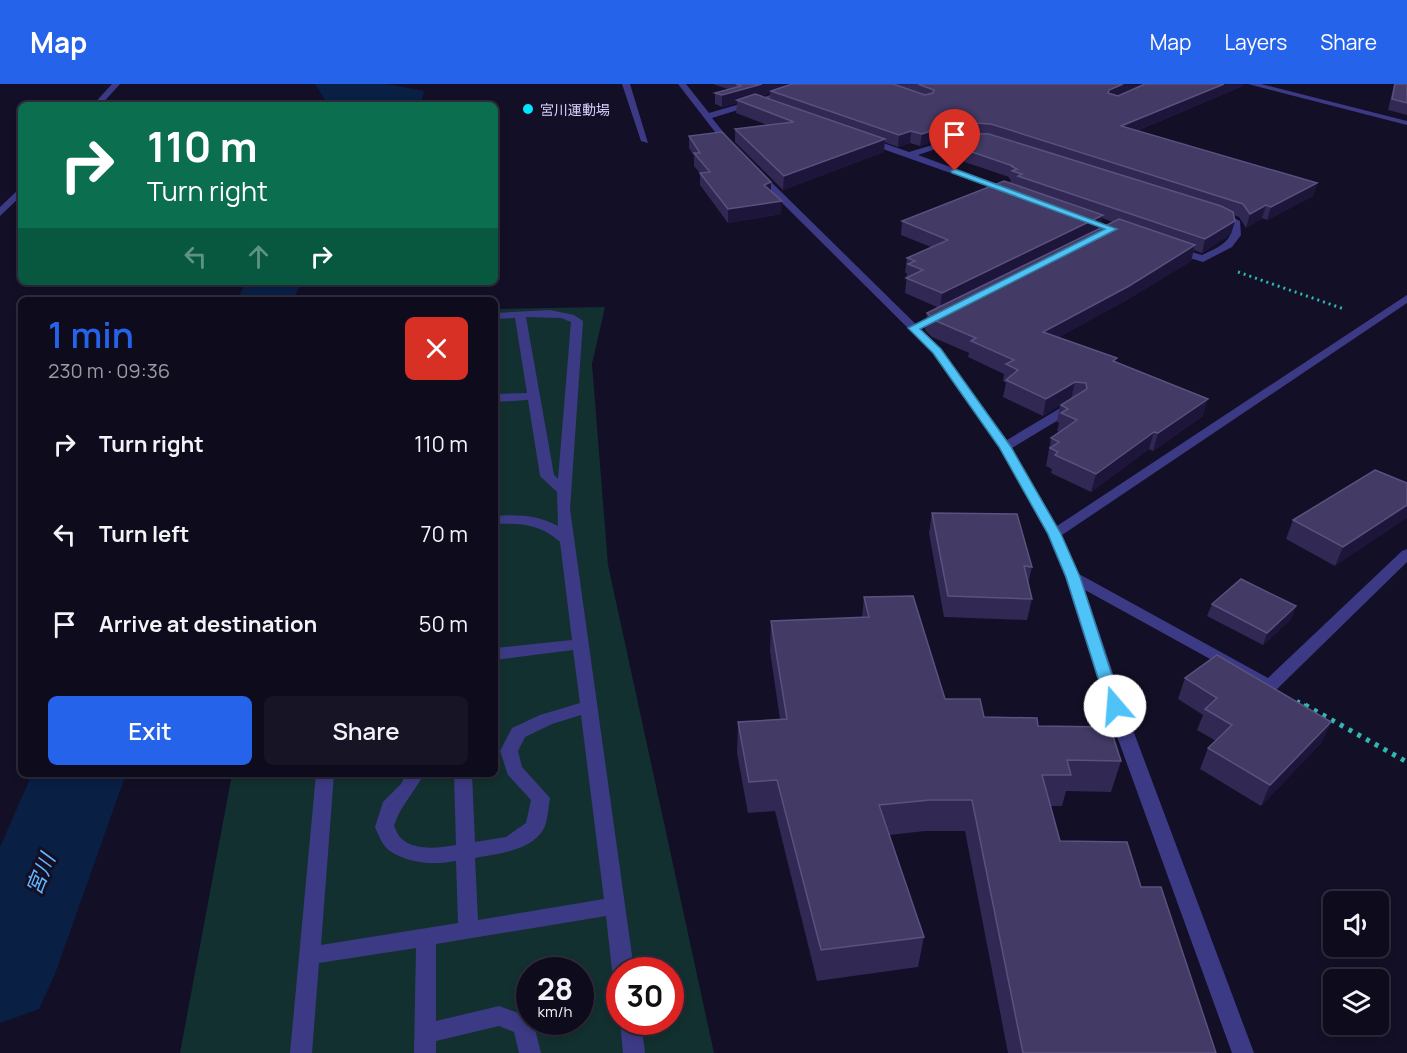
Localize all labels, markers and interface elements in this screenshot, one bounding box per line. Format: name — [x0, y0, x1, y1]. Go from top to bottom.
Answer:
text: Map — [30, 23, 87, 61]
text: Map — [1150, 28, 1191, 56]
text: Layers — [1224, 28, 1287, 56]
text: Share — [1320, 28, 1377, 56]
place label: 宮川運動場 — [540, 100, 610, 119]
marker: 宮川運動場 — [521, 102, 535, 116]
pin — [929, 109, 980, 171]
text: 110 m — [147, 117, 258, 175]
icon: arrive — [938, 118, 971, 151]
icon: right — [48, 126, 126, 204]
text: Turn right — [147, 172, 268, 209]
icon: left — [179, 240, 212, 273]
icon: ahead — [242, 240, 275, 273]
icon: right — [305, 240, 338, 273]
text: 1 min — [48, 310, 134, 359]
button: close — [405, 317, 468, 380]
text: 230 m · 09:36 — [48, 357, 170, 384]
icon: right — [48, 428, 81, 461]
text: Turn right — [99, 429, 204, 459]
text: 110 m — [414, 429, 468, 459]
icon: left — [48, 518, 81, 551]
text: Turn left — [99, 519, 189, 549]
text: 70 m — [420, 519, 468, 549]
icon: arrive — [48, 608, 81, 641]
text: Arrive at destination — [99, 609, 317, 639]
text: 50 m — [419, 609, 468, 639]
position arrow — [1083, 674, 1147, 738]
button: Exit — [48, 696, 252, 765]
button: Share — [264, 696, 468, 765]
water label: 宮川 — [19, 847, 62, 899]
map controls — [1323, 891, 1389, 1035]
button: sound — [1323, 891, 1389, 957]
speed limit sign: 30 — [606, 957, 684, 1035]
text: 28 — [537, 968, 573, 1009]
button: layers — [1323, 969, 1389, 1035]
text: km/h — [538, 1001, 572, 1022]

